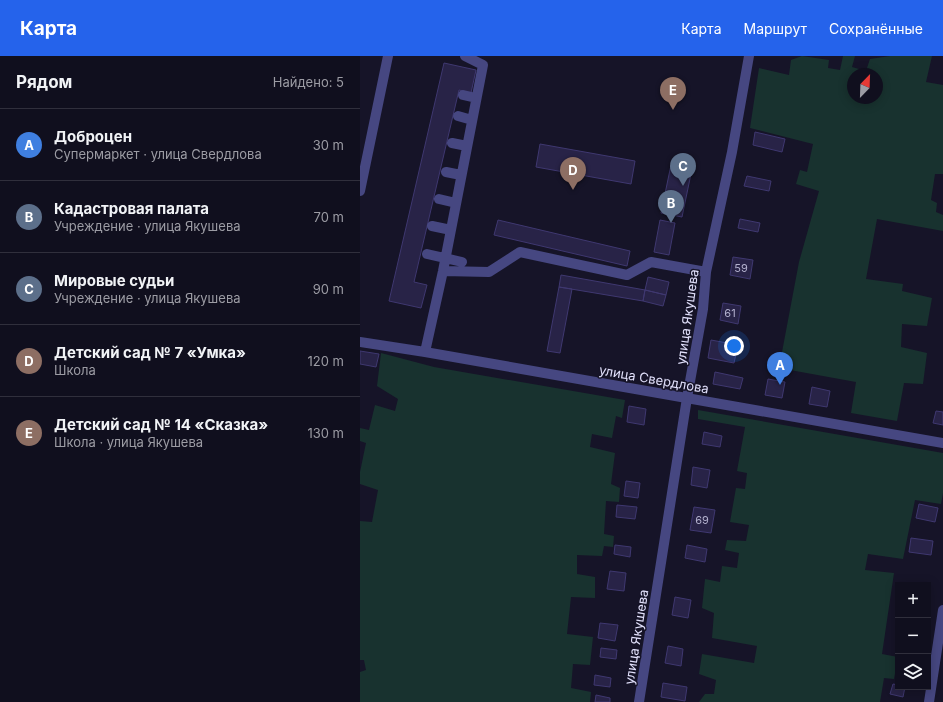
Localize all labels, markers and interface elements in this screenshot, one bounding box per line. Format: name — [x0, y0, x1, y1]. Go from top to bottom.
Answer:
text: Карта — [20, 17, 77, 40]
text: Карта — [681, 20, 722, 37]
text: Маршрут — [744, 20, 807, 37]
text: Сохранённые — [829, 20, 923, 37]
north arrow — [847, 68, 883, 104]
text: Рядом — [16, 72, 72, 92]
text: Найдено: 5 — [273, 74, 344, 90]
pin: E — [660, 77, 686, 110]
text: Доброцен — [54, 127, 132, 146]
text: A — [24, 137, 34, 153]
text: 30 m — [313, 137, 344, 153]
text: Супермаркет · улица Свердлова — [54, 146, 262, 162]
pin: C — [670, 153, 696, 186]
pin: D — [560, 157, 586, 190]
pin: B — [658, 190, 684, 223]
text: Кадастровая палата — [54, 199, 209, 218]
text: B — [25, 209, 33, 225]
text: 70 m — [314, 209, 344, 225]
text: Учреждение · улица Якушева — [54, 218, 241, 234]
house number: 59 — [734, 261, 748, 275]
street label: улица Якушева — [672, 268, 702, 366]
text: Мировые судьи — [54, 271, 174, 290]
text: C — [24, 281, 34, 297]
text: 90 m — [313, 281, 344, 297]
text: Учреждение · улица Якушева — [54, 290, 241, 306]
house number: 61 — [724, 306, 736, 320]
your location — [724, 336, 744, 356]
text: Детский сад № 7 «Умка» — [54, 343, 246, 362]
pin: A — [767, 352, 793, 385]
text: D — [24, 353, 34, 369]
text: 120 m — [308, 353, 344, 369]
street label: улица Свердлова — [598, 361, 710, 397]
text: Школа — [54, 362, 96, 378]
text: Детский сад № 14 «Сказка» — [54, 415, 268, 434]
text: E — [25, 425, 33, 441]
text: 130 m — [307, 425, 344, 441]
text: Школа · улица Якушева — [54, 434, 203, 450]
house number: 69 — [695, 513, 709, 527]
map controls — [895, 582, 931, 690]
button: + — [895, 582, 931, 618]
street label: улица Якушева — [621, 588, 651, 686]
button: − — [895, 618, 931, 654]
button: layers — [895, 654, 931, 690]

